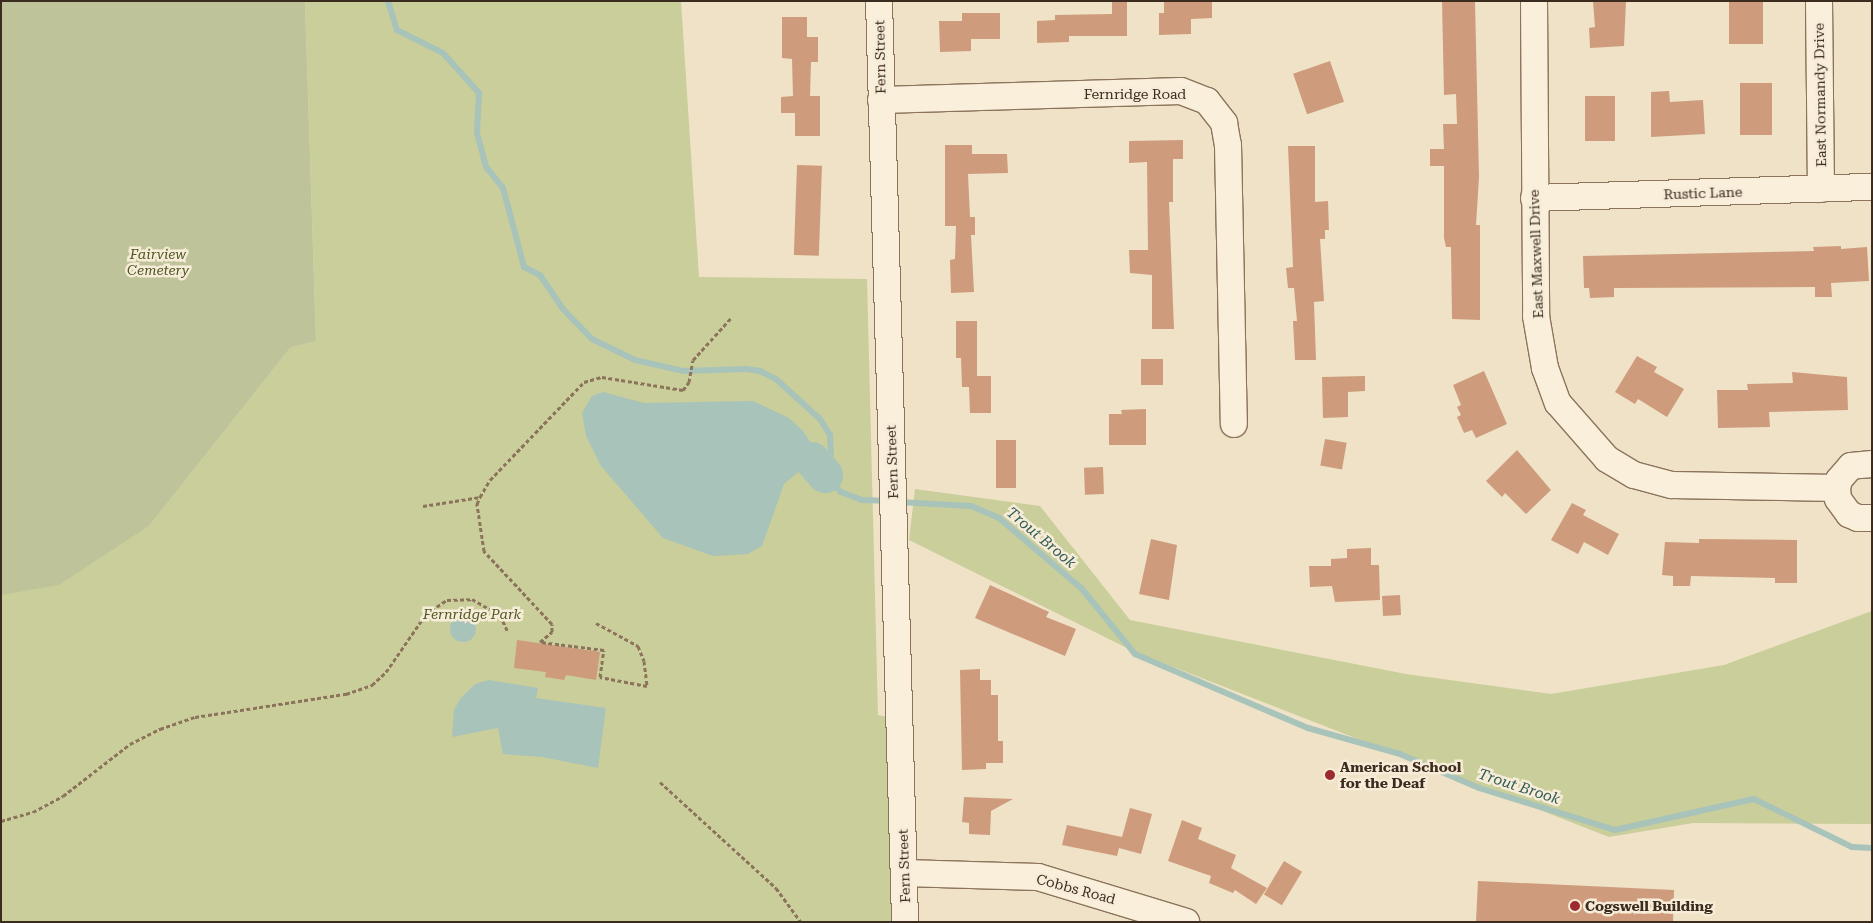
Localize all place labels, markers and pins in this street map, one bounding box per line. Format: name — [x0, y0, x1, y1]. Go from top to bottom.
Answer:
place label: American School for the Deaf — [1340, 759, 1461, 792]
marker: American School for the Deaf — [1324, 769, 1336, 781]
place label: Cogswell Building — [1585, 898, 1713, 914]
marker: Cogswell Building — [1569, 900, 1581, 912]

